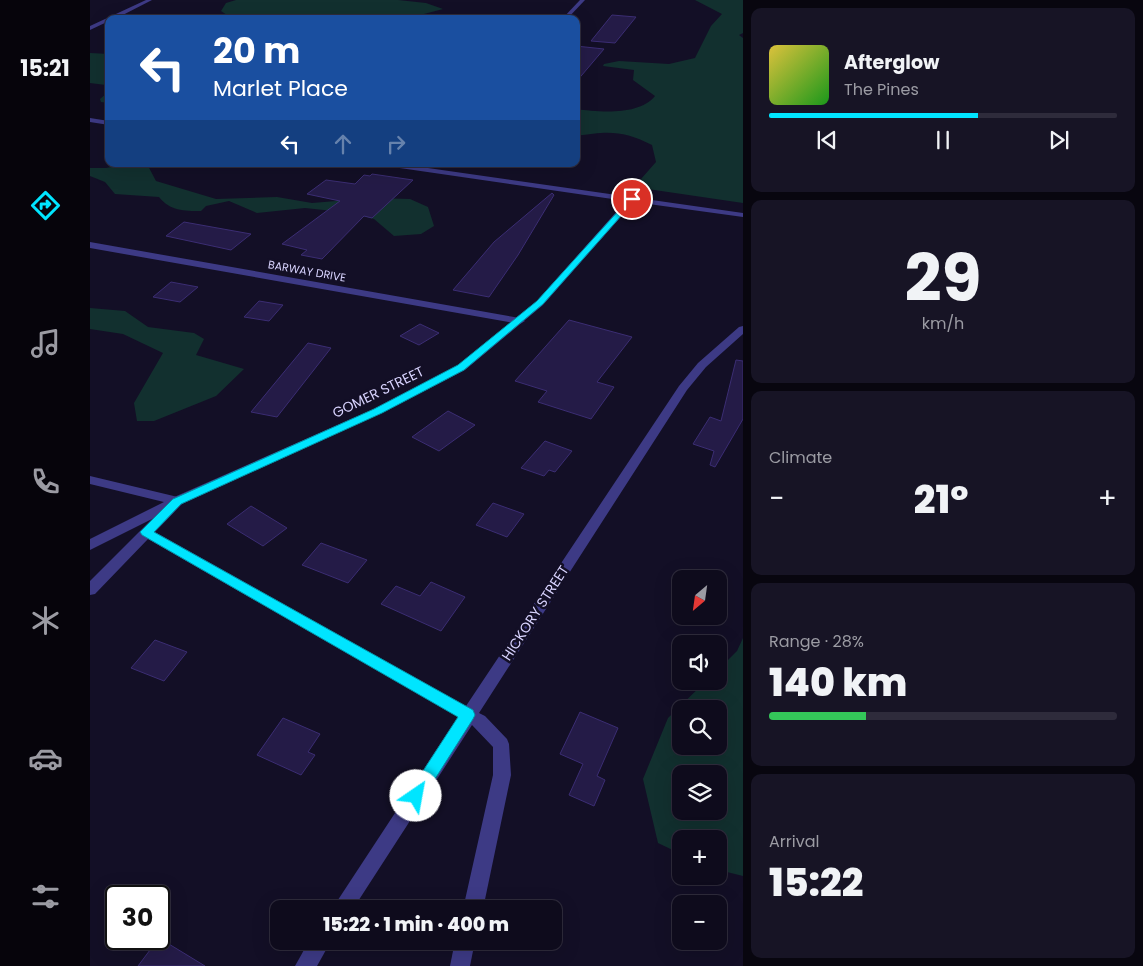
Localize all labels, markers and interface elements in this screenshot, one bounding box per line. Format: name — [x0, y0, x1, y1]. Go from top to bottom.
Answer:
text: 20 m — [213, 26, 300, 75]
icon: left — [130, 35, 195, 100]
text: Afterglow — [844, 49, 939, 76]
text: 15:21 — [20, 53, 70, 84]
text: Marlet Place — [213, 73, 348, 104]
text: The Pines — [844, 78, 919, 101]
icon: previous — [813, 126, 841, 154]
icon: pause — [929, 126, 957, 154]
icon: next — [1045, 126, 1073, 154]
icon: left — [276, 130, 304, 158]
icon: ahead — [329, 130, 357, 158]
icon: right — [382, 130, 410, 158]
pin — [611, 178, 653, 220]
icon: arrive — [618, 185, 646, 213]
icon: directions — [28, 188, 63, 223]
text: 29 — [904, 233, 982, 324]
street label: BARWAY DRIVE — [267, 256, 347, 286]
text: km/h — [922, 312, 964, 335]
icon: music — [28, 326, 63, 361]
street label: GOMER STREET — [329, 361, 428, 423]
text: Climate — [769, 446, 832, 469]
icon: phone — [28, 464, 63, 499]
text: 21° — [914, 473, 968, 526]
text: − — [769, 479, 784, 518]
text: + — [1098, 479, 1117, 518]
street label: HICKORY STREET — [497, 561, 574, 665]
north arrow — [672, 570, 728, 625]
map controls — [672, 570, 727, 950]
icon: climate — [28, 603, 63, 638]
text: Range · 28% — [769, 630, 864, 653]
button: sound — [672, 635, 727, 690]
text: 140 km — [769, 656, 907, 709]
button: search — [672, 700, 727, 755]
icon: car — [28, 741, 63, 776]
button: layers — [672, 765, 727, 820]
position arrow — [389, 769, 441, 821]
button: + — [672, 830, 727, 885]
text: Arrival — [769, 830, 819, 853]
text: 15:22 — [769, 856, 863, 909]
icon: filters — [28, 879, 63, 914]
speed limit sign: 30 — [105, 885, 170, 950]
button: − — [672, 895, 727, 950]
text: 15:22 · 1 min · 400 m — [323, 911, 509, 938]

